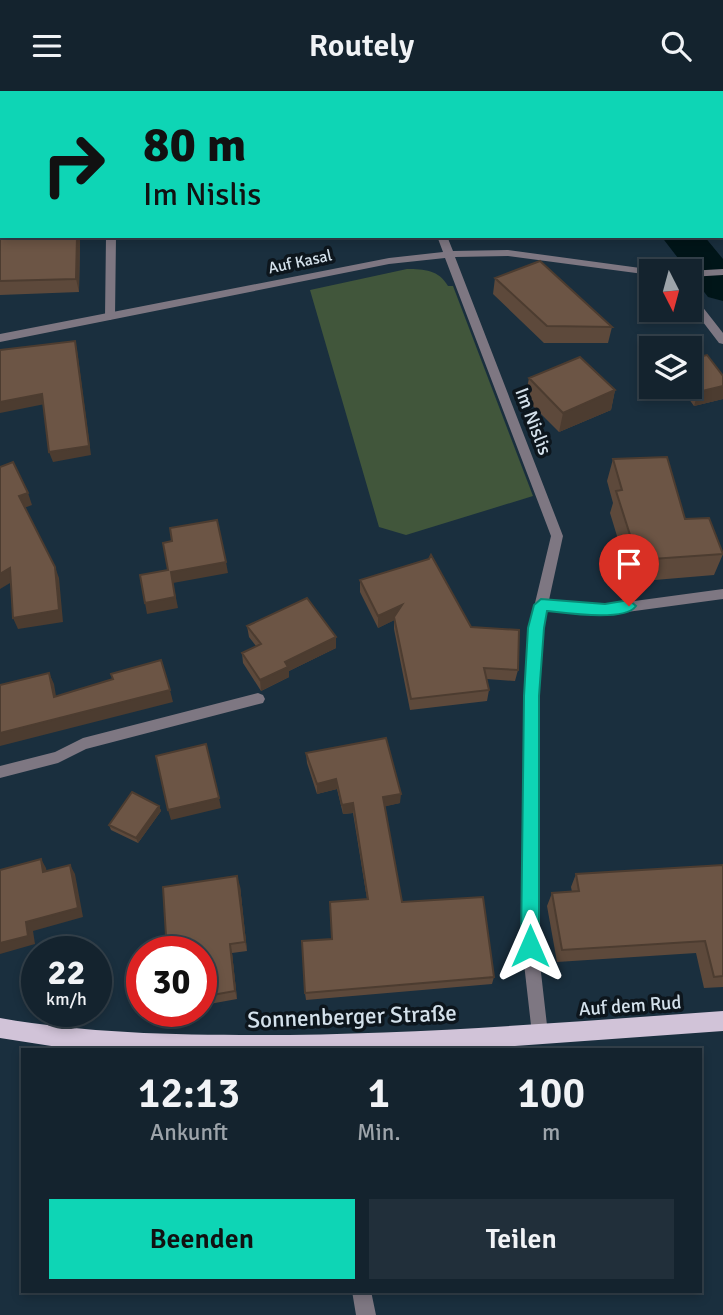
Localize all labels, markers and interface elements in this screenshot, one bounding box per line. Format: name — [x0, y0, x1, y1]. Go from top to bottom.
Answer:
text: Routely — [309, 26, 414, 65]
icon: menu — [28, 27, 66, 65]
icon: search — [657, 27, 695, 65]
text: 80 m — [143, 115, 246, 175]
icon: right — [28, 119, 119, 210]
text: Im Nislis — [143, 175, 261, 214]
street label: Auf Kasal — [266, 245, 334, 278]
north arrow — [639, 259, 702, 322]
map controls — [639, 259, 702, 399]
button: layers — [639, 336, 702, 399]
street label: Im Nislis — [509, 384, 557, 458]
pin — [599, 534, 659, 606]
icon: arrive — [610, 545, 648, 583]
position arrow — [493, 909, 567, 983]
speed limit sign: 30 — [126, 936, 217, 1027]
text: 22 — [48, 951, 85, 994]
text: km/h — [46, 988, 87, 1010]
street label: Auf dem Rud — [578, 990, 682, 1022]
street label: Sonnenberger Straße — [247, 998, 457, 1035]
text: 12:13 — [138, 1068, 240, 1119]
text: 1 — [367, 1068, 390, 1119]
text: 100 — [517, 1068, 585, 1119]
text: Ankunft — [150, 1118, 228, 1147]
text: Min. — [357, 1118, 400, 1147]
text: m — [542, 1118, 560, 1147]
button: Beenden — [49, 1199, 355, 1279]
button: Teilen — [369, 1199, 674, 1279]

